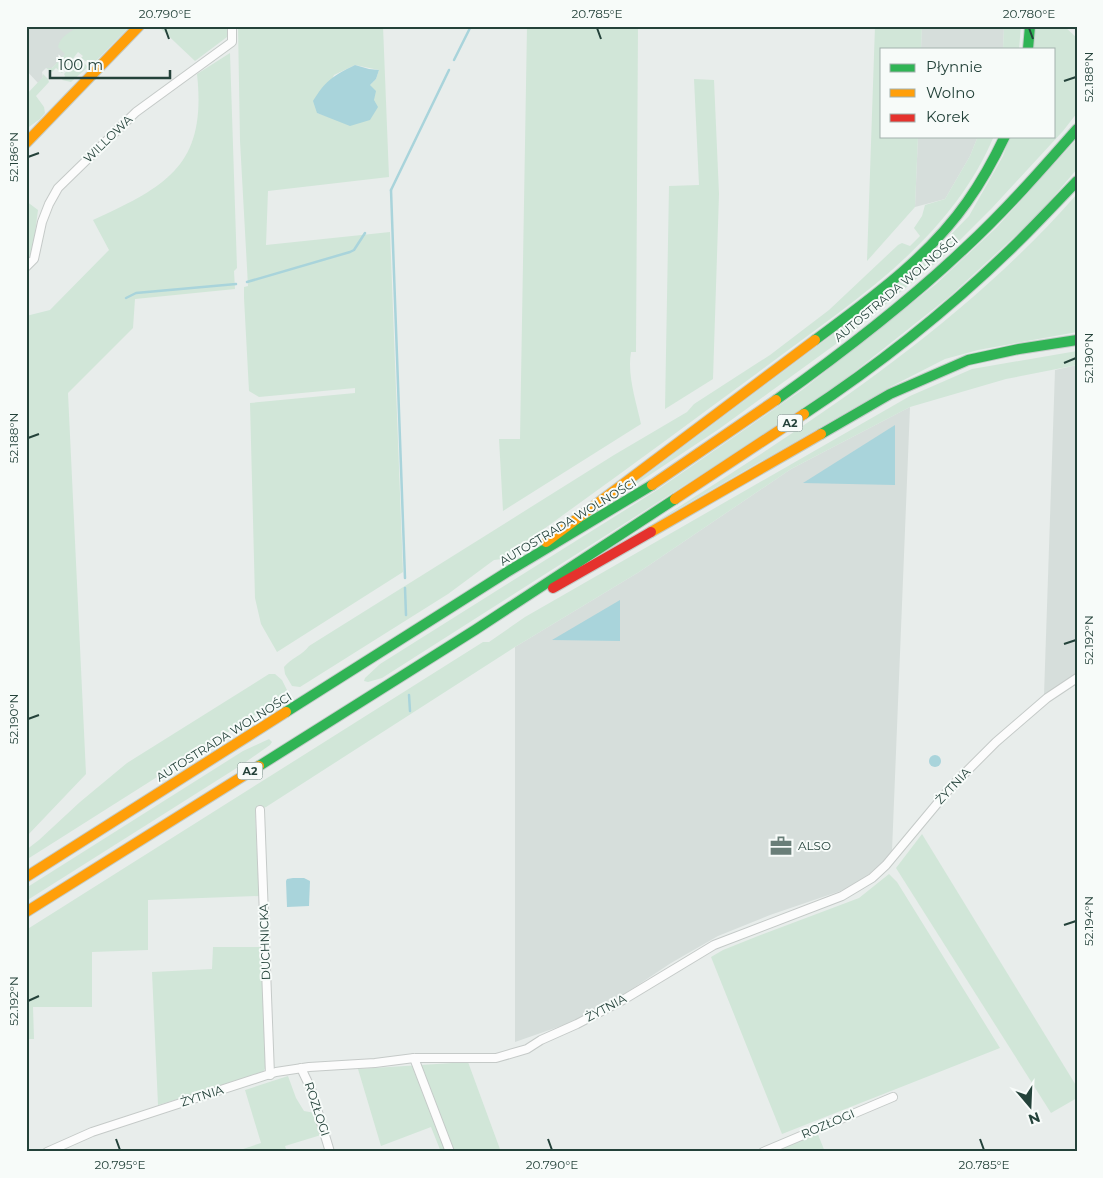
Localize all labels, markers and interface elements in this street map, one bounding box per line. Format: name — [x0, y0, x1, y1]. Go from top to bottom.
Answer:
text: 20.790°E — [139, 6, 191, 21]
text: 20.785°E — [571, 6, 623, 21]
text: 20.780°E — [1003, 6, 1055, 21]
scale bar — [50, 48, 170, 80]
legend — [880, 48, 1056, 138]
text: 52.188°N — [1081, 52, 1096, 102]
text: 100 m — [58, 55, 103, 74]
text: Płynnie — [926, 57, 982, 76]
text: Wolno — [926, 83, 975, 102]
text: Korek — [926, 107, 970, 126]
street label: WILLOWA — [80, 111, 135, 166]
text: 52.186°N — [6, 132, 21, 182]
street label: AUTOSTRADA WOLNOŚCI — [831, 232, 961, 345]
text: 52.190°N — [1081, 333, 1096, 383]
text: 52.188°N — [6, 413, 21, 463]
road number: A2 — [778, 414, 802, 432]
street label: AUTOSTRADA WOLNOŚCI — [497, 475, 639, 568]
text: 52.192°N — [1081, 615, 1096, 665]
street label: AUTOSTRADA WOLNOŚCI — [153, 689, 294, 785]
text: 52.190°N — [6, 694, 21, 744]
road number: A2 — [238, 762, 262, 779]
street label: ŻYTNIA — [932, 764, 973, 807]
office icon: ALSO — [768, 833, 794, 859]
place label: ALSO — [798, 838, 831, 853]
text: 52.194°N — [1081, 896, 1096, 946]
street label: DUCHNICKA — [256, 903, 273, 980]
text: 52.192°N — [6, 976, 21, 1026]
street label: ŻYTNIA — [583, 990, 629, 1025]
street label: ROZŁOGI — [302, 1080, 333, 1138]
north arrow — [1006, 1080, 1056, 1130]
street label: ŻYTNIA — [178, 1081, 226, 1109]
street label: ROZŁOGI — [799, 1106, 857, 1141]
text: N — [1026, 1108, 1043, 1129]
text: 20.795°E — [94, 1157, 146, 1172]
text: 20.790°E — [526, 1157, 578, 1172]
text: 20.785°E — [958, 1157, 1010, 1172]

